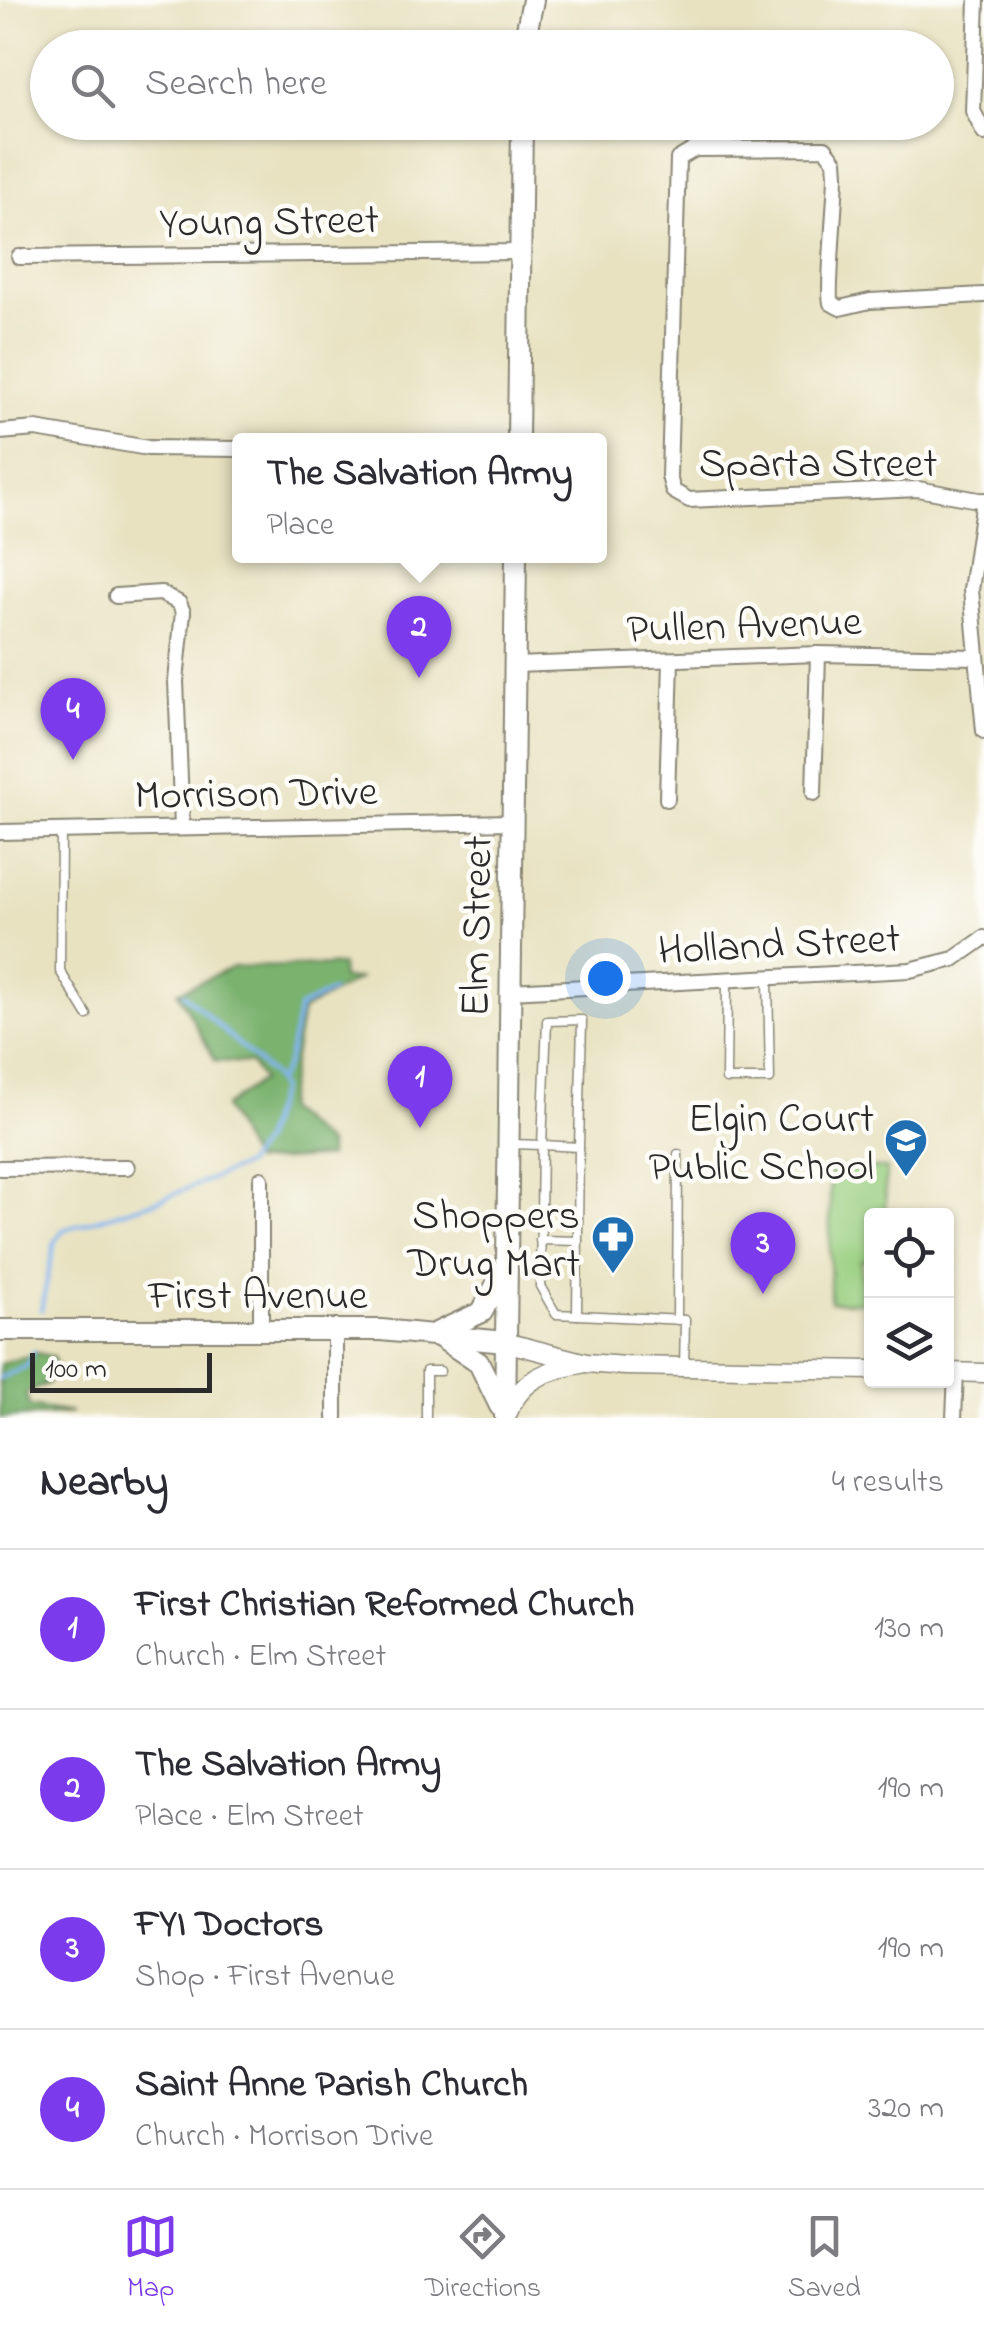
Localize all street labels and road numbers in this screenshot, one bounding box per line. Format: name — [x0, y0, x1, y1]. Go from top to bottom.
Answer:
street label: Young Street — [159, 191, 379, 256]
street label: Sparta Street — [699, 435, 937, 496]
street label: Pullen Avenue — [625, 593, 863, 662]
street label: Morrison Drive — [134, 763, 378, 828]
street label: Elm Street — [446, 835, 511, 1017]
street label: Holland Street — [657, 910, 902, 983]
street label: First Avenue — [147, 1267, 368, 1328]

